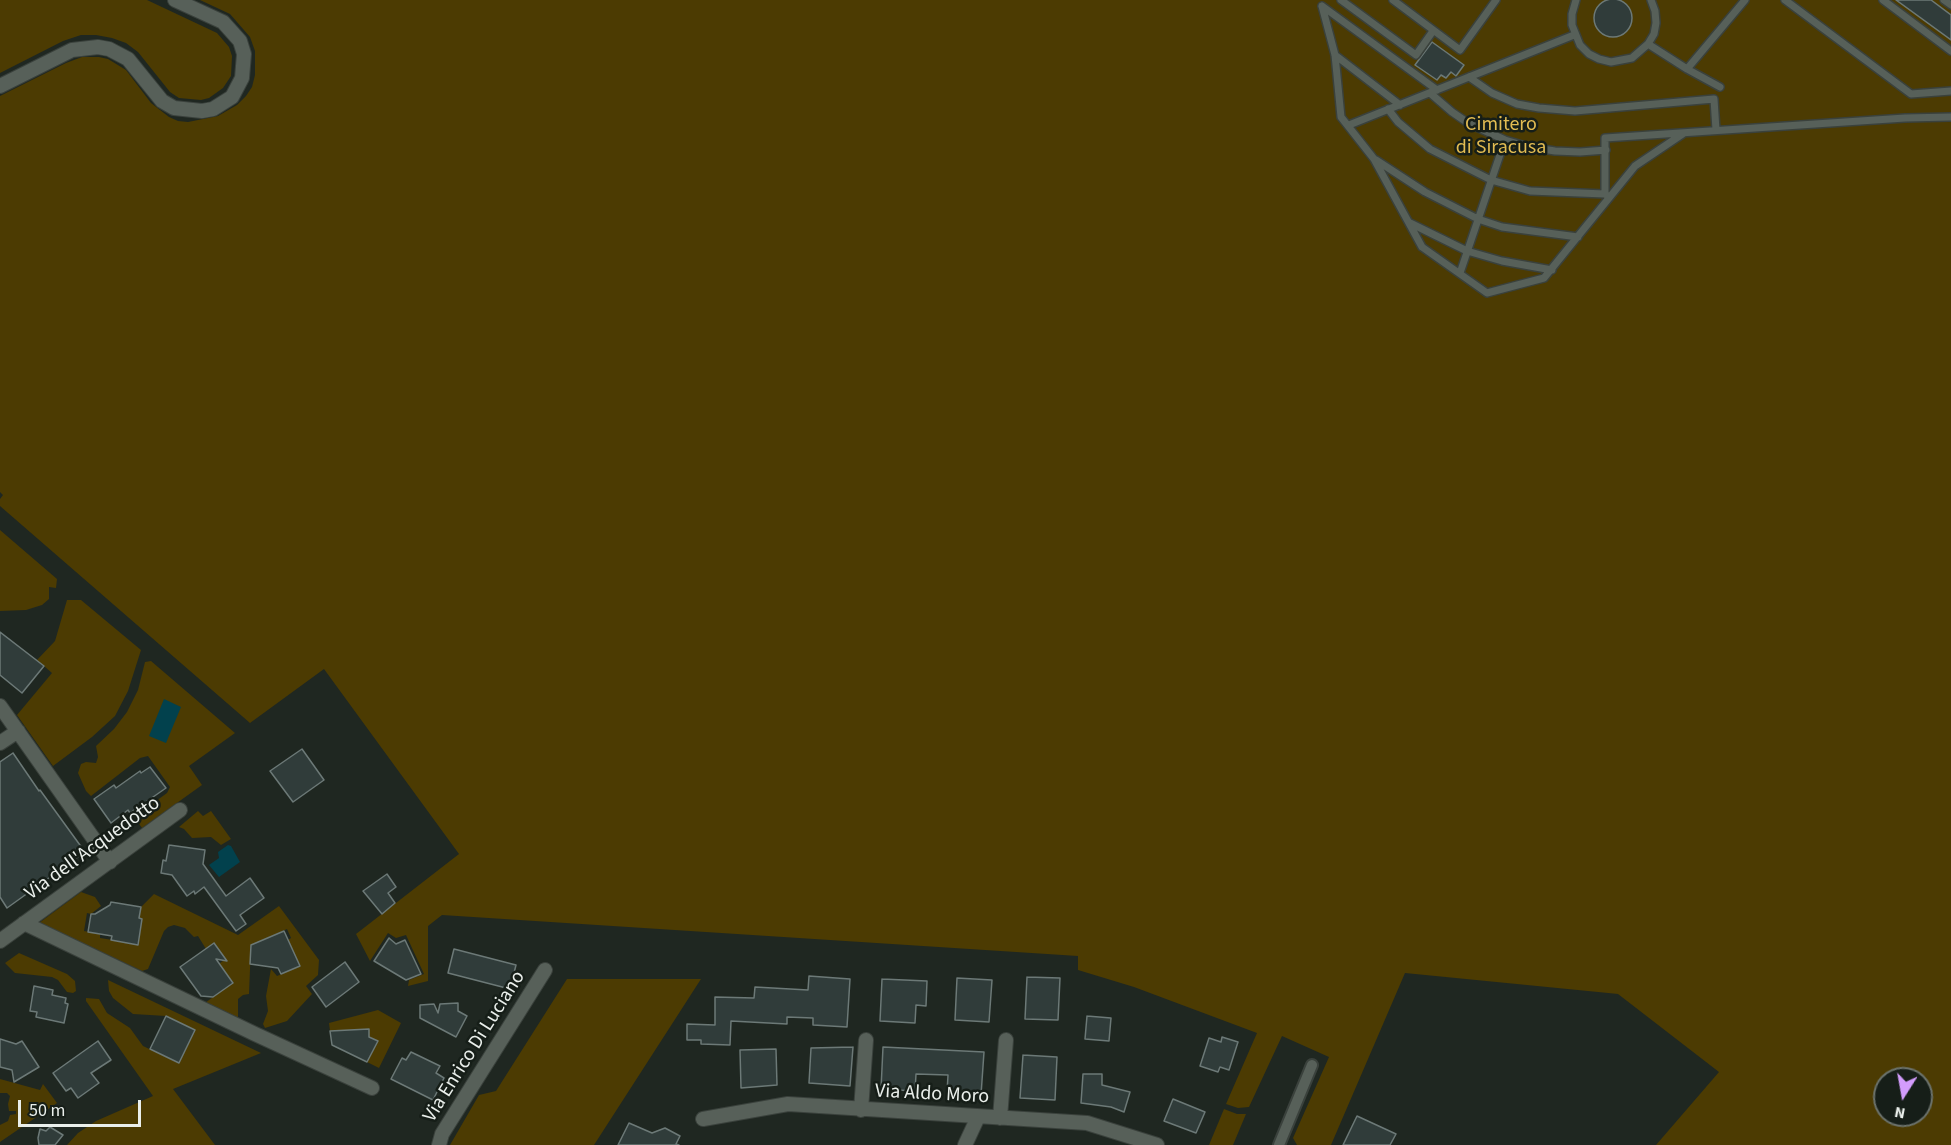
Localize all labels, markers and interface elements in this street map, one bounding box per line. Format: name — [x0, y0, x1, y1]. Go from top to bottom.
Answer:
park label: Cimitero di Siracusa — [1456, 114, 1546, 161]
street label: Via dell'Acquedotto — [21, 792, 165, 906]
street label: Via Enrico Di Luciano — [419, 967, 531, 1127]
north arrow — [1873, 1067, 1933, 1127]
street label: Via Aldo Moro — [874, 1080, 990, 1110]
scale bar — [21, 1088, 144, 1126]
text: 50 m — [29, 1098, 65, 1123]
text: N — [1893, 1101, 1907, 1125]

